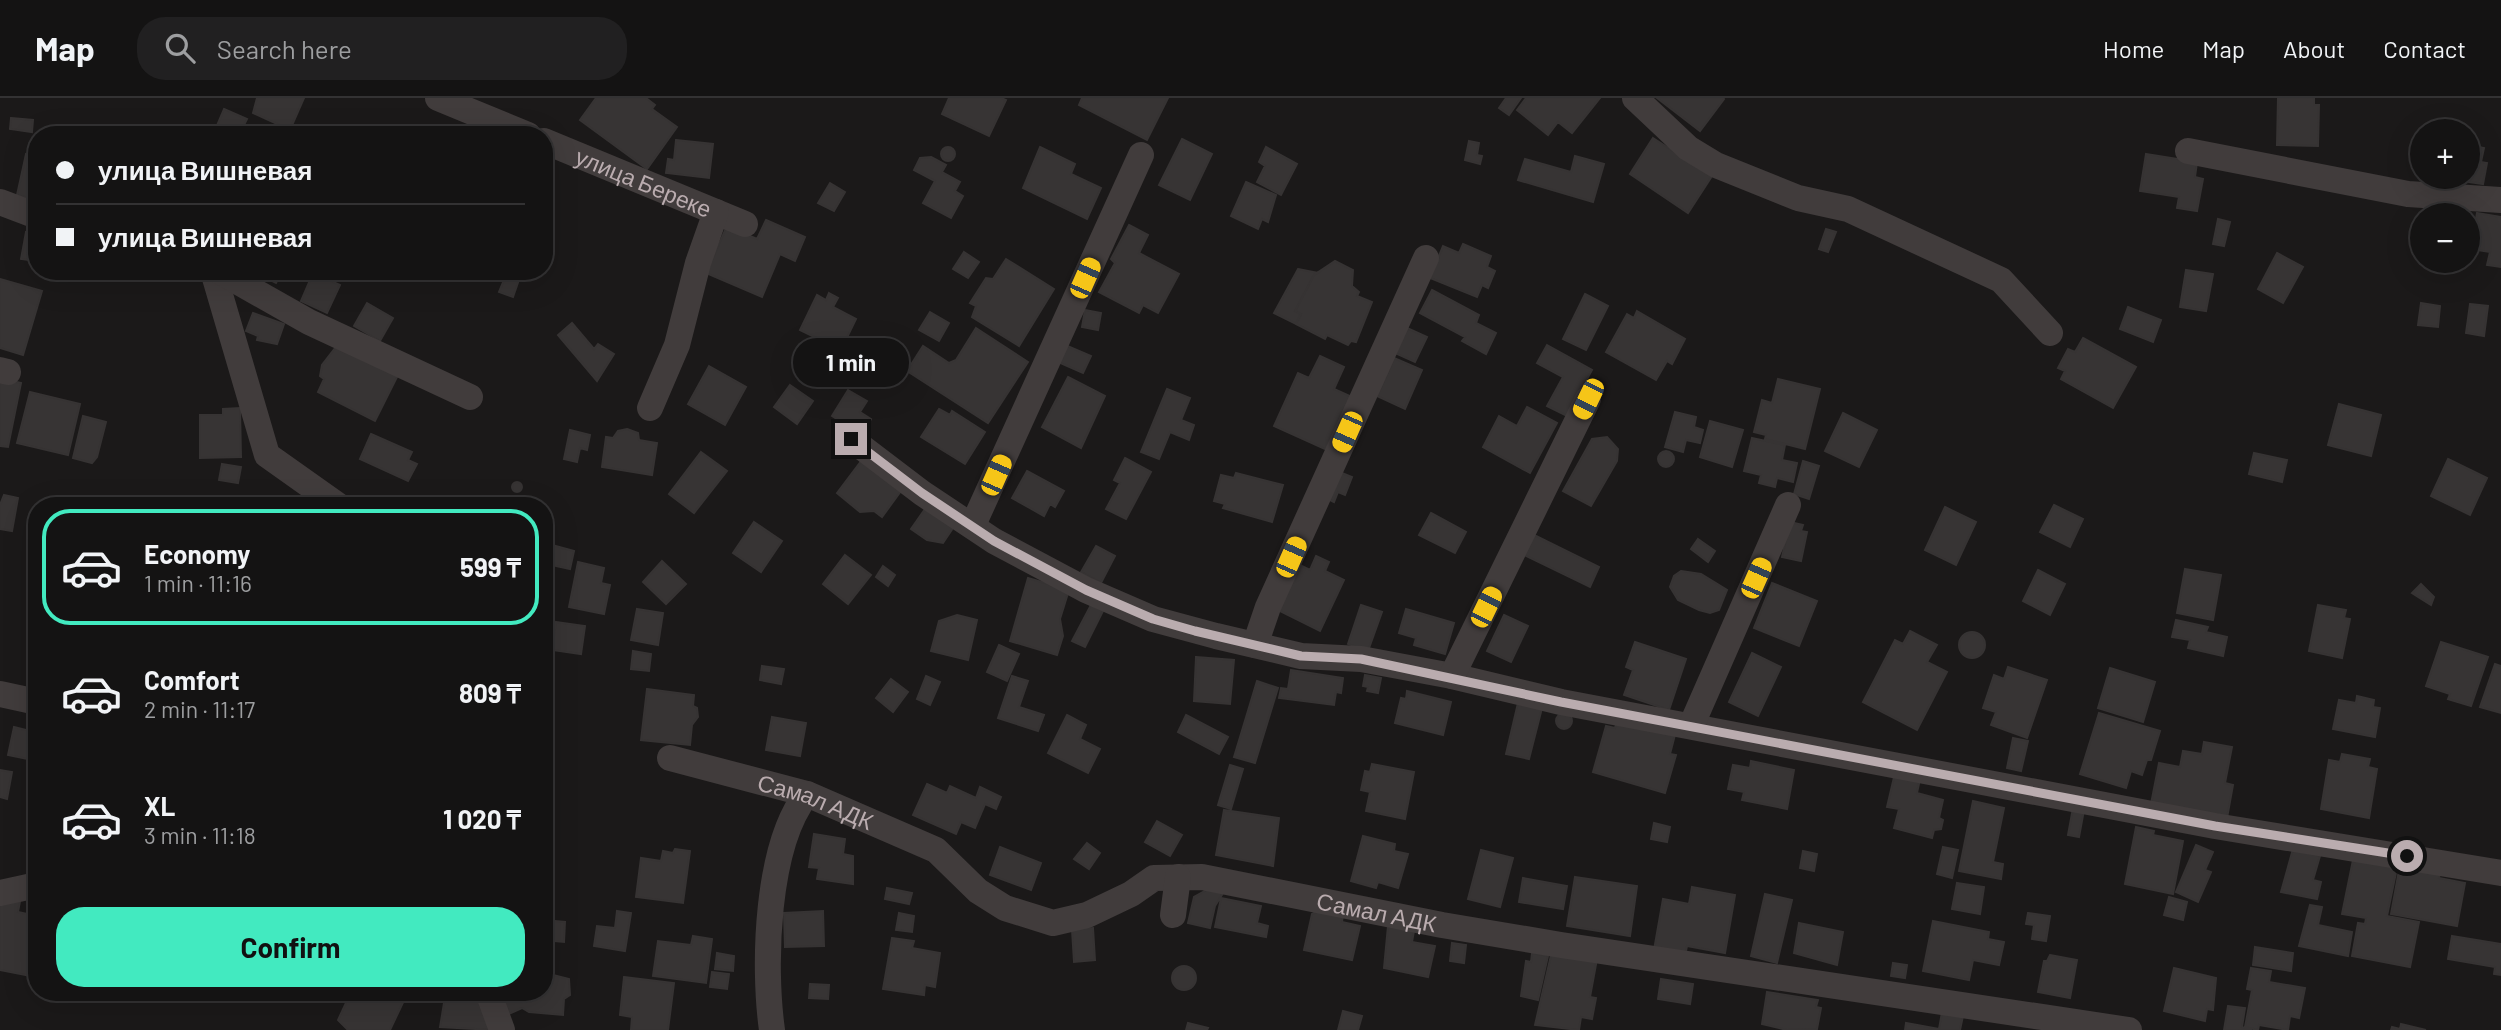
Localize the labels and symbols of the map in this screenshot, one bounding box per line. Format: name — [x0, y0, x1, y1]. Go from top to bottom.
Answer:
street label: улица Береке — [572, 142, 716, 223]
car — [1067, 255, 1104, 301]
callout: 1 min — [793, 338, 909, 386]
car — [1570, 376, 1607, 422]
car — [1329, 409, 1366, 455]
route end — [835, 423, 867, 455]
car — [978, 452, 1015, 498]
car — [1273, 534, 1310, 580]
car — [1738, 555, 1775, 601]
car — [1468, 584, 1505, 630]
street label: Самал АДК — [755, 768, 878, 835]
route start — [2391, 840, 2423, 872]
street label: Самал АДК — [1314, 886, 1440, 938]

